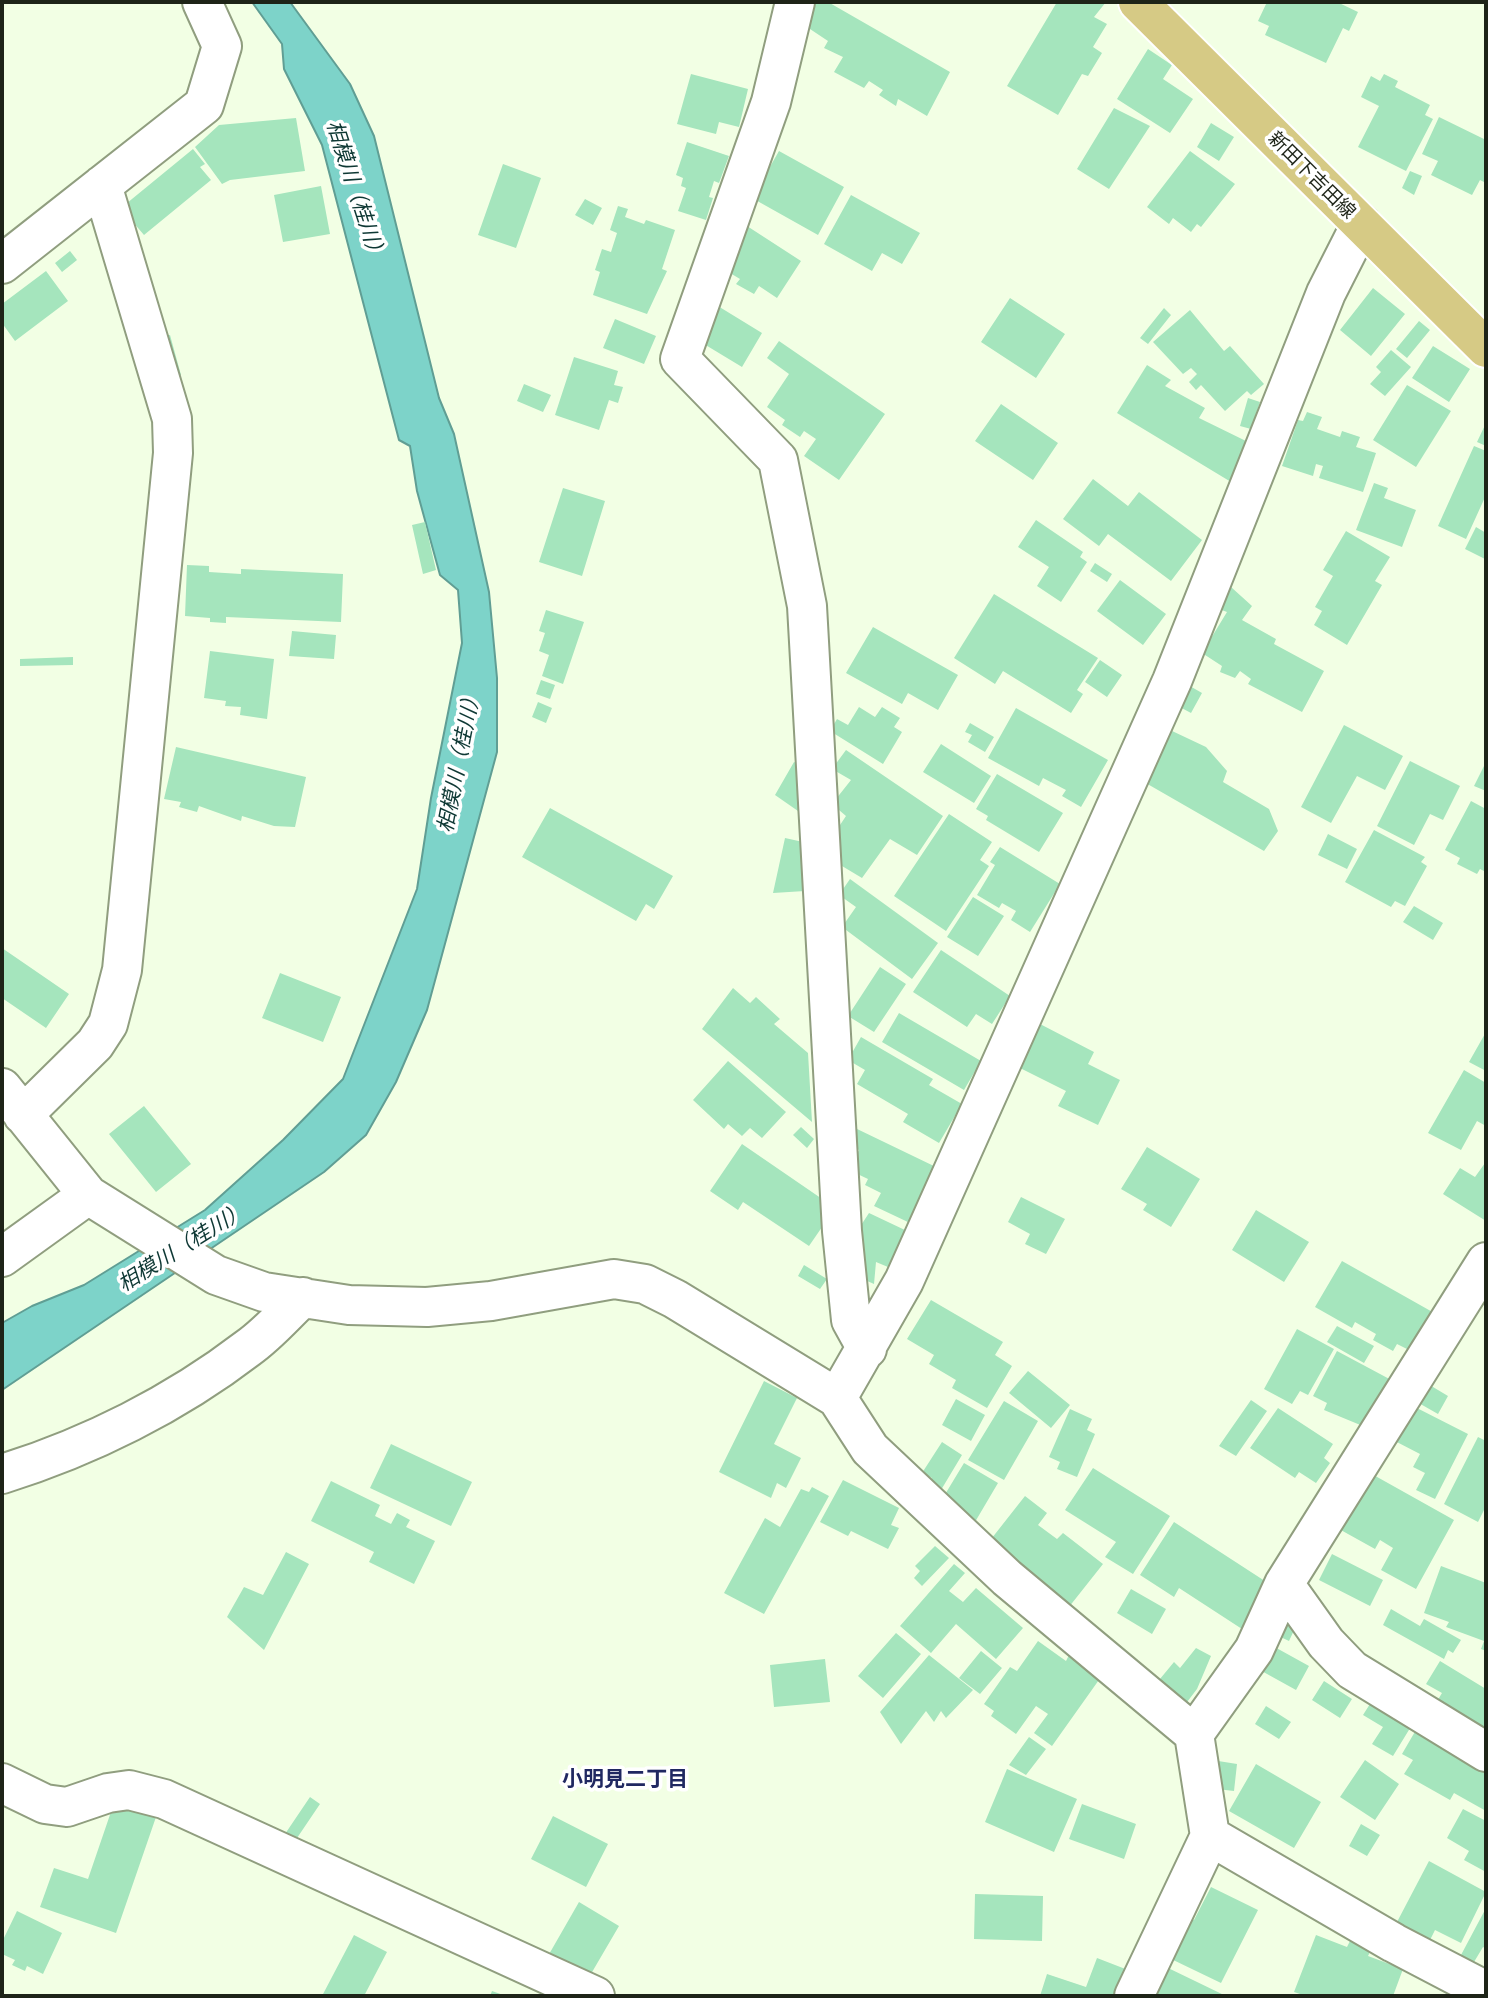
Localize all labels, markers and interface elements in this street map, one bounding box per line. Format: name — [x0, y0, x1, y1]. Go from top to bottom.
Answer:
water label: 相模川（桂川） — [321, 117, 391, 265]
street label: 新田下吉田線 — [1264, 127, 1360, 223]
water label: 相模川（桂川） — [433, 685, 485, 835]
water label: 相模川（桂川） — [113, 1197, 251, 1297]
district label: 小明見二丁目 — [562, 1766, 688, 1792]

